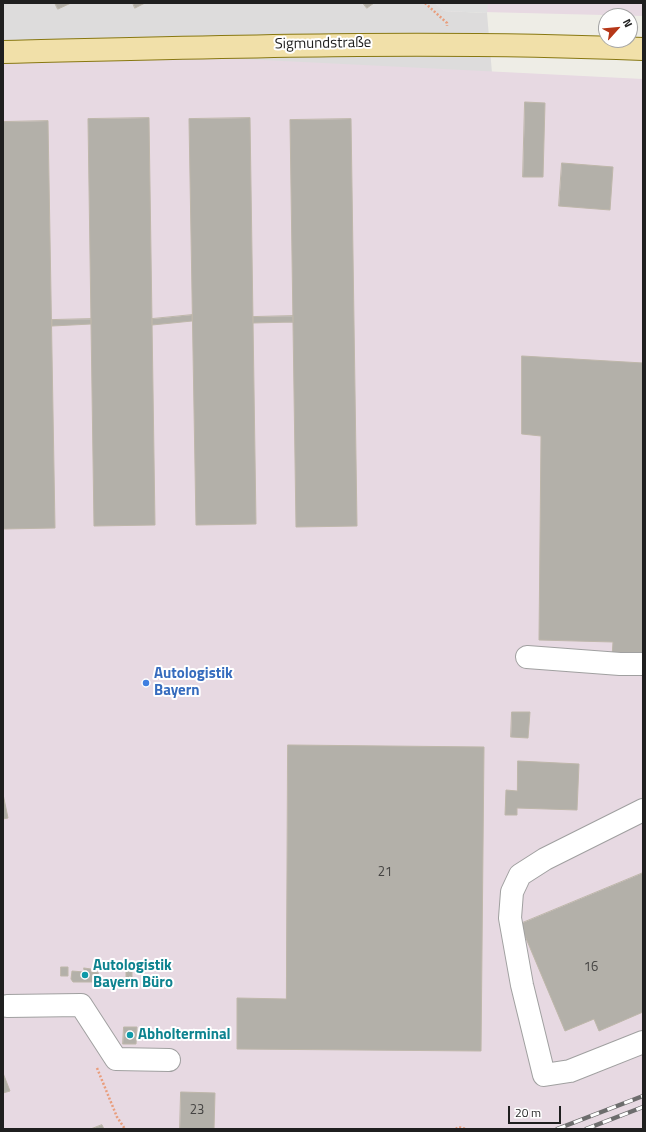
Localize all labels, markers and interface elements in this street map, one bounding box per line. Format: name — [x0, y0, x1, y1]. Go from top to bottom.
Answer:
north arrow — [598, 8, 638, 48]
text: N — [619, 16, 637, 30]
street label: Sigmundstraße — [274, 34, 372, 54]
place label: Autologistik Bayern — [154, 665, 233, 700]
marker: Autologistik Bayern — [141, 678, 151, 688]
house number: 21 — [378, 865, 392, 881]
place label: Autologistik Bayern Büro — [93, 957, 173, 992]
house number: 16 — [584, 960, 598, 976]
marker: Autologistik Bayern Büro — [80, 970, 90, 980]
place label: Abholterminal — [138, 1026, 231, 1044]
marker: Abholterminal — [125, 1030, 135, 1040]
scale bar — [510, 1098, 563, 1124]
house number: 23 — [190, 1103, 204, 1119]
text: 20 m — [515, 1103, 541, 1122]

